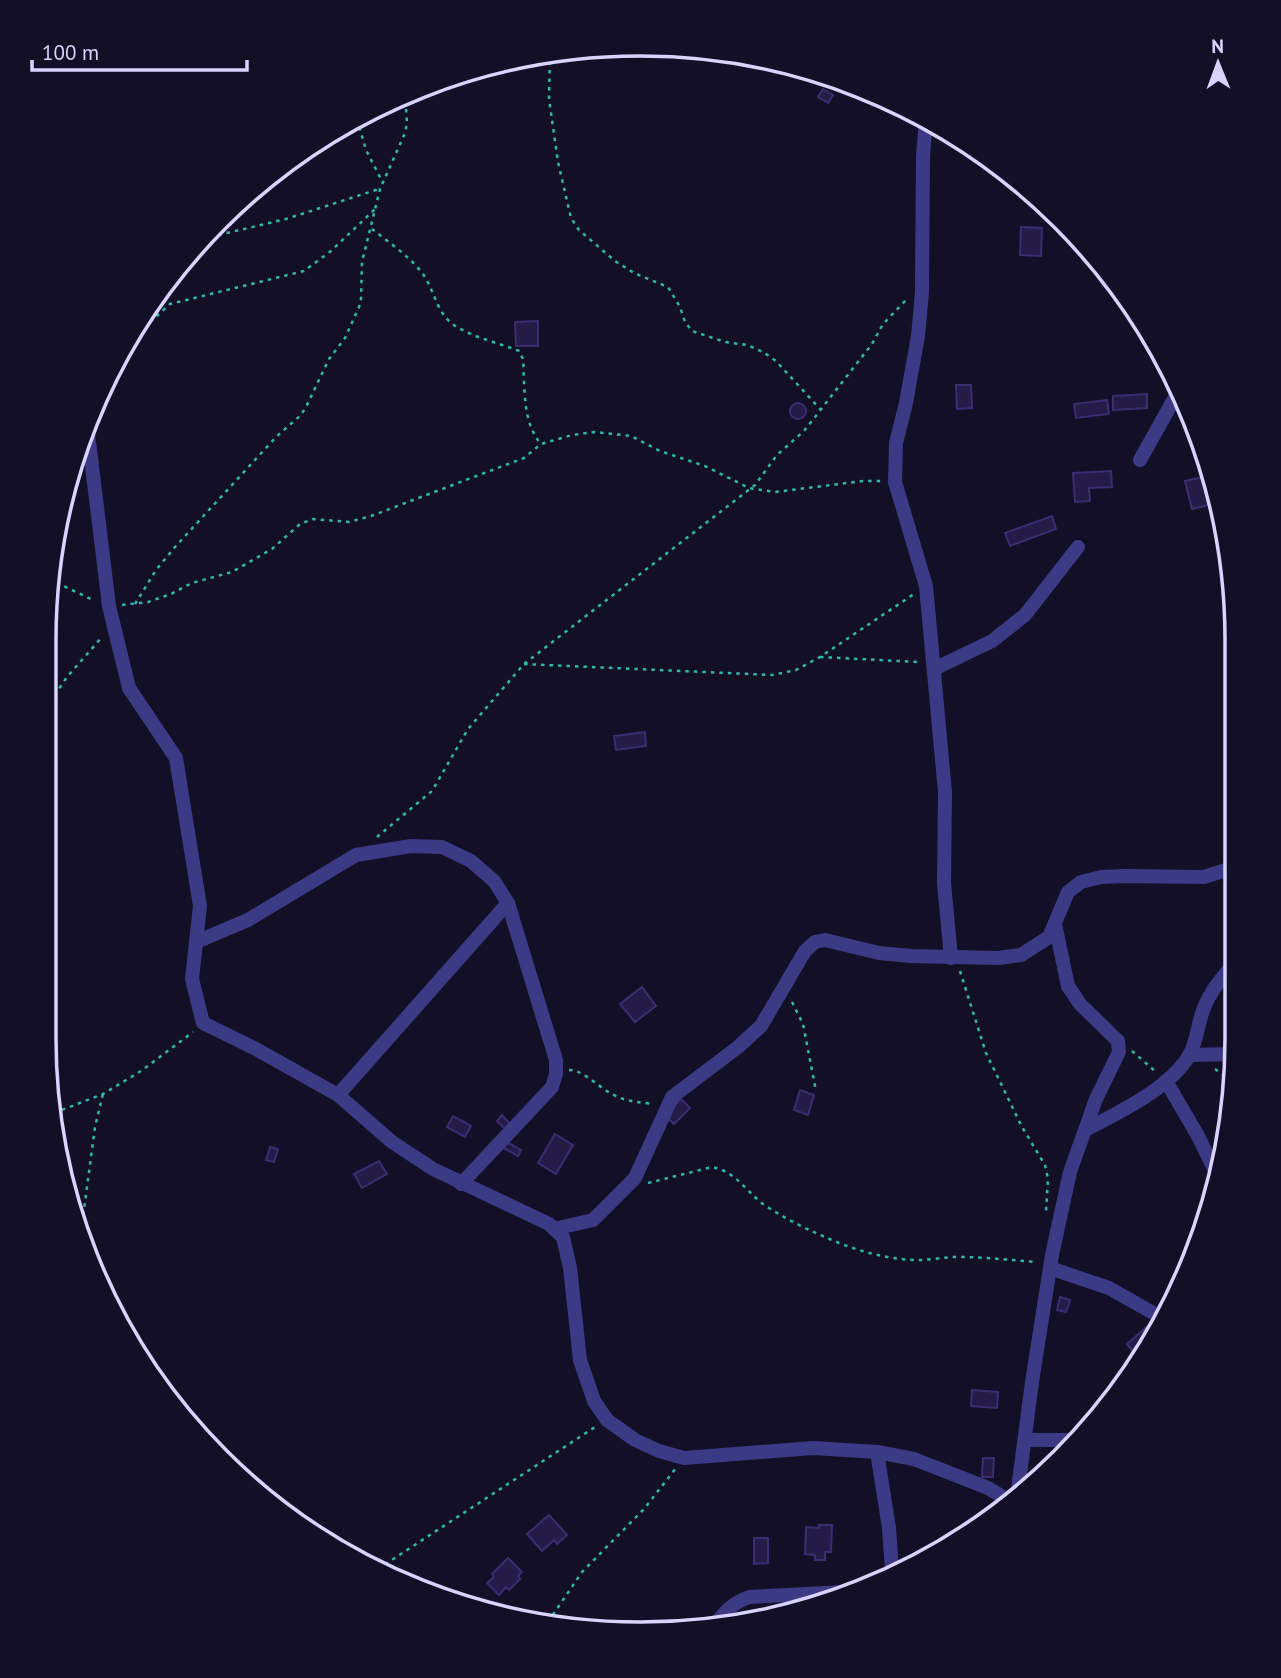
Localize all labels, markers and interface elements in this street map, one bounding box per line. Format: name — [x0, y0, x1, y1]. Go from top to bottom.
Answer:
scale bar — [32, 28, 247, 72]
north arrow — [1183, 28, 1253, 98]
text: N — [1211, 34, 1224, 58]
text: 100 m — [42, 39, 99, 66]

